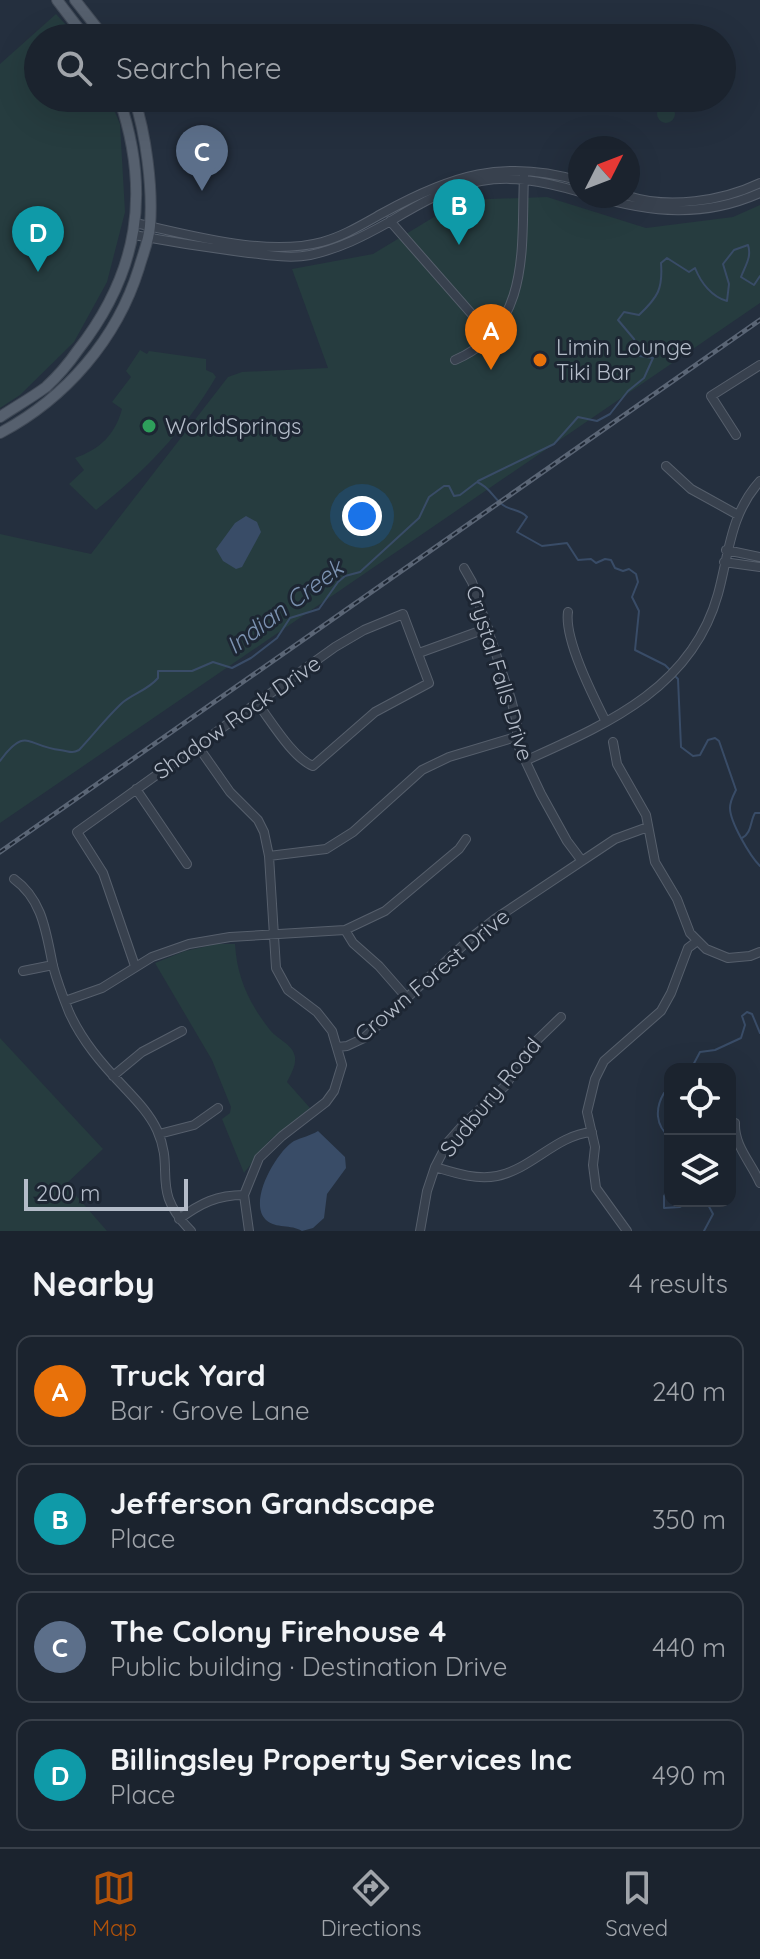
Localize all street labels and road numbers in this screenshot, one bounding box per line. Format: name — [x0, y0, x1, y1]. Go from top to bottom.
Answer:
street label: Crystal Falls Drive — [460, 582, 540, 764]
street label: Shadow Rock Drive — [148, 649, 326, 785]
street label: Crown Forest Drive — [349, 902, 515, 1048]
street label: Sudbury Road — [433, 1032, 547, 1162]

